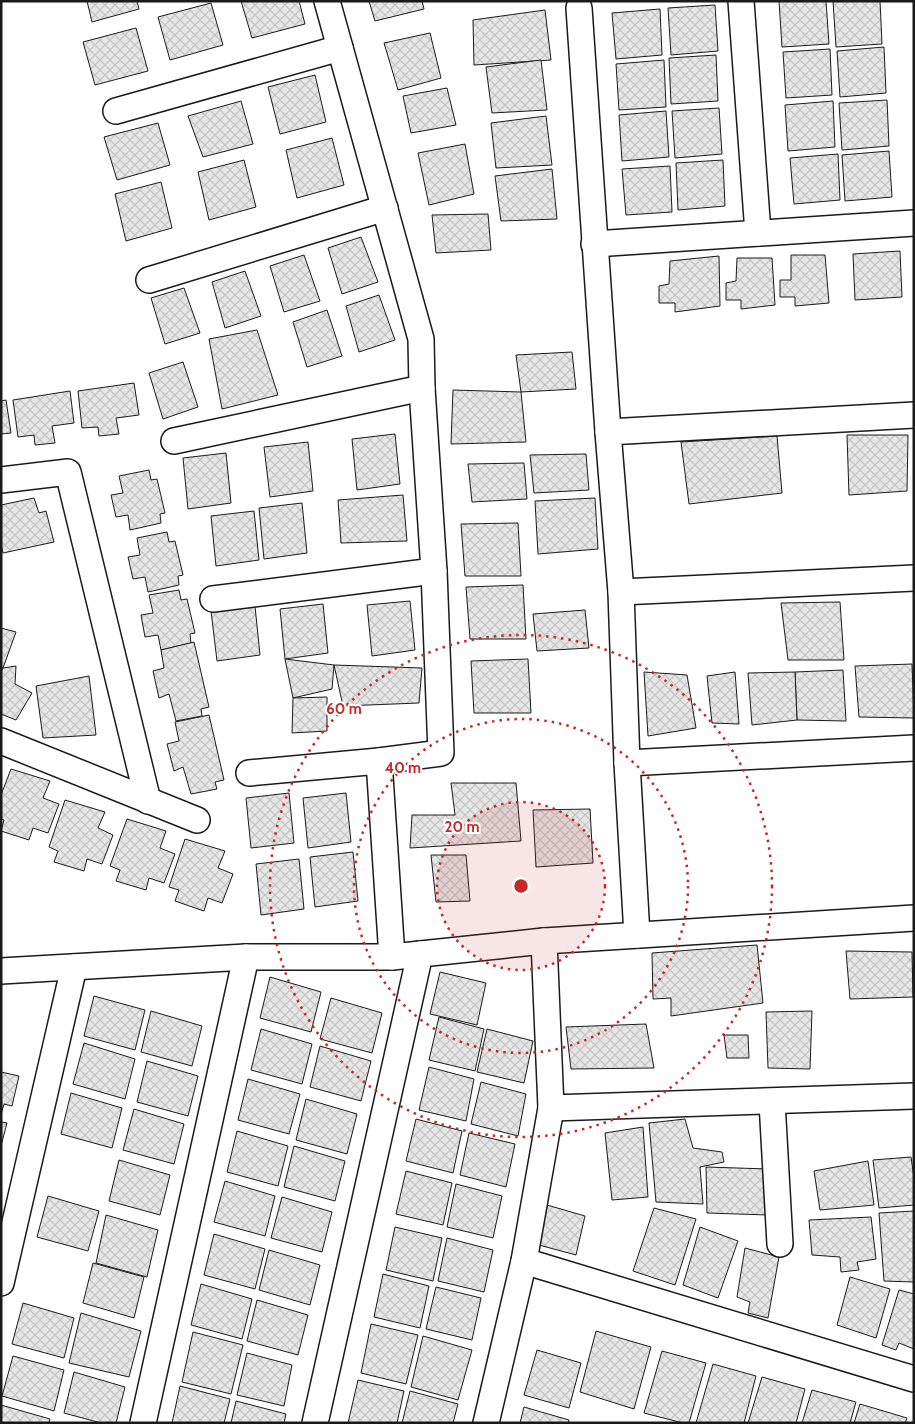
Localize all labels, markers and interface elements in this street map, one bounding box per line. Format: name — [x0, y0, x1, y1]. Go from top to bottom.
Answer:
text: 60 m — [326, 700, 362, 718]
text: 40 m — [385, 759, 421, 777]
text: 20 m — [445, 818, 479, 836]
centre of rings — [512, 877, 530, 895]

